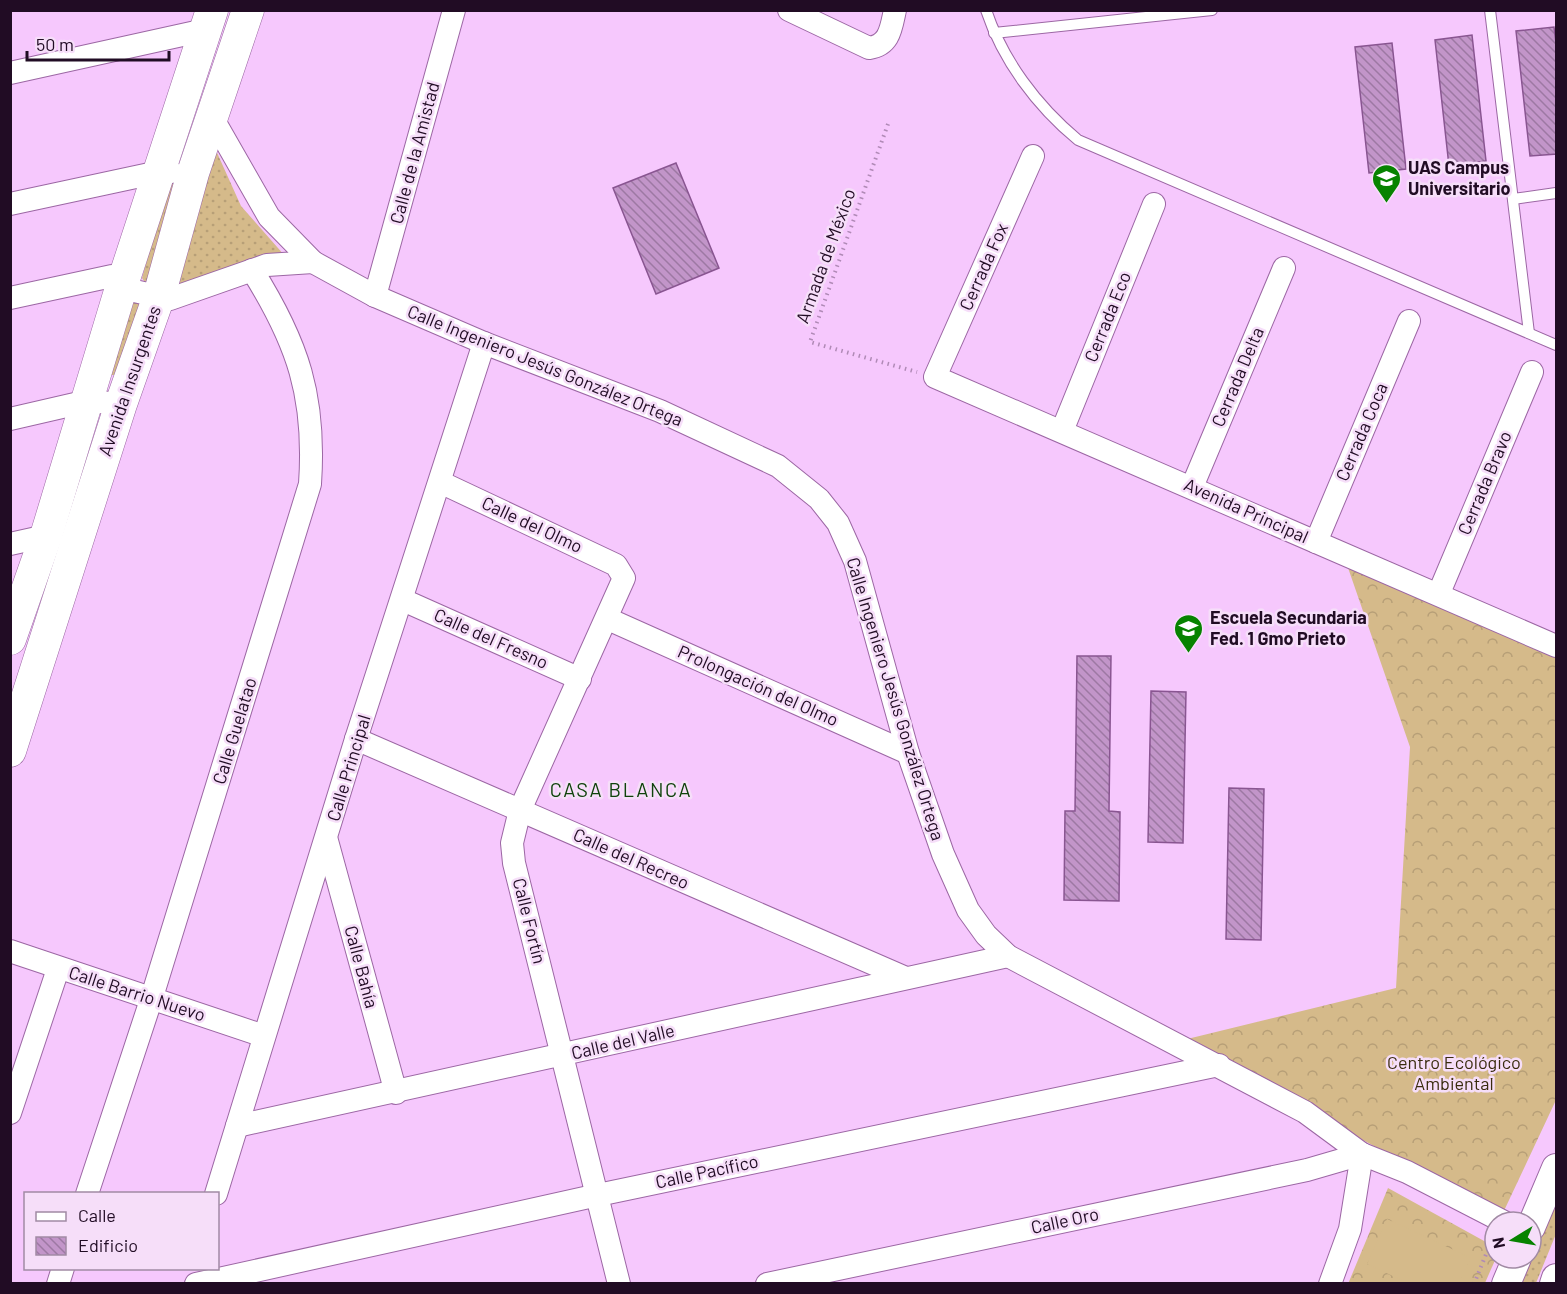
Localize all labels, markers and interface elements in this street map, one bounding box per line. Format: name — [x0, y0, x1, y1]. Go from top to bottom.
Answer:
scale bar — [27, 24, 170, 62]
text: 50 m — [36, 33, 74, 55]
street label: Calle de la Amistad — [385, 79, 444, 226]
place label: UAS Campus Universitario — [1408, 156, 1511, 199]
school or university icon: UAS Campus Universitario — [1371, 162, 1403, 204]
street label: Armada de México — [790, 185, 860, 326]
street label: Cerrada Fox — [954, 219, 1012, 314]
street label: Cerrada Eco — [1079, 268, 1135, 365]
street label: Calle Ingeniero Jesús González Ortega — [404, 300, 686, 431]
street label: Avenida Insurgentes — [93, 303, 165, 459]
street label: Cerrada Delta — [1206, 324, 1268, 430]
street label: Cerrada Coca — [1331, 379, 1392, 484]
street label: Cerrada Bravo — [1452, 428, 1516, 538]
street label: Avenida Principal — [1181, 473, 1312, 547]
street label: Calle del Olmo — [479, 491, 586, 557]
street label: Calle Ingeniero Jesús González Ortega — [842, 554, 950, 843]
street label: Calle del Fresno — [431, 603, 552, 673]
place label: Escuela Secundaria Fed. 1 Gmo Prieto — [1210, 606, 1367, 649]
school or university icon: Escuela Secundaria Fed. 1 Gmo Prieto — [1173, 612, 1205, 654]
street label: Prolongación del Olmo — [675, 640, 842, 730]
street label: Calle Guelatao — [207, 675, 261, 787]
street label: Calle Principal — [321, 712, 375, 824]
district label: CASA BLANCA — [550, 777, 692, 801]
street label: Calle del Recreo — [570, 823, 693, 893]
street label: Calle Fortín — [509, 876, 551, 966]
street label: Calle Bahía — [340, 923, 384, 1010]
street label: Calle Barrio Nuevo — [66, 961, 208, 1025]
street label: Calle del Valle — [569, 1018, 677, 1064]
park label: Centro Ecológico Ambiental — [1387, 1051, 1521, 1094]
street label: Calle Pacífico — [653, 1149, 760, 1193]
legend — [24, 1192, 219, 1270]
street label: Calle Oro — [1029, 1202, 1101, 1238]
text: Calle — [78, 1204, 116, 1226]
north arrow — [1483, 1210, 1543, 1270]
text: Edificio — [78, 1234, 138, 1256]
text: N — [1487, 1236, 1508, 1250]

